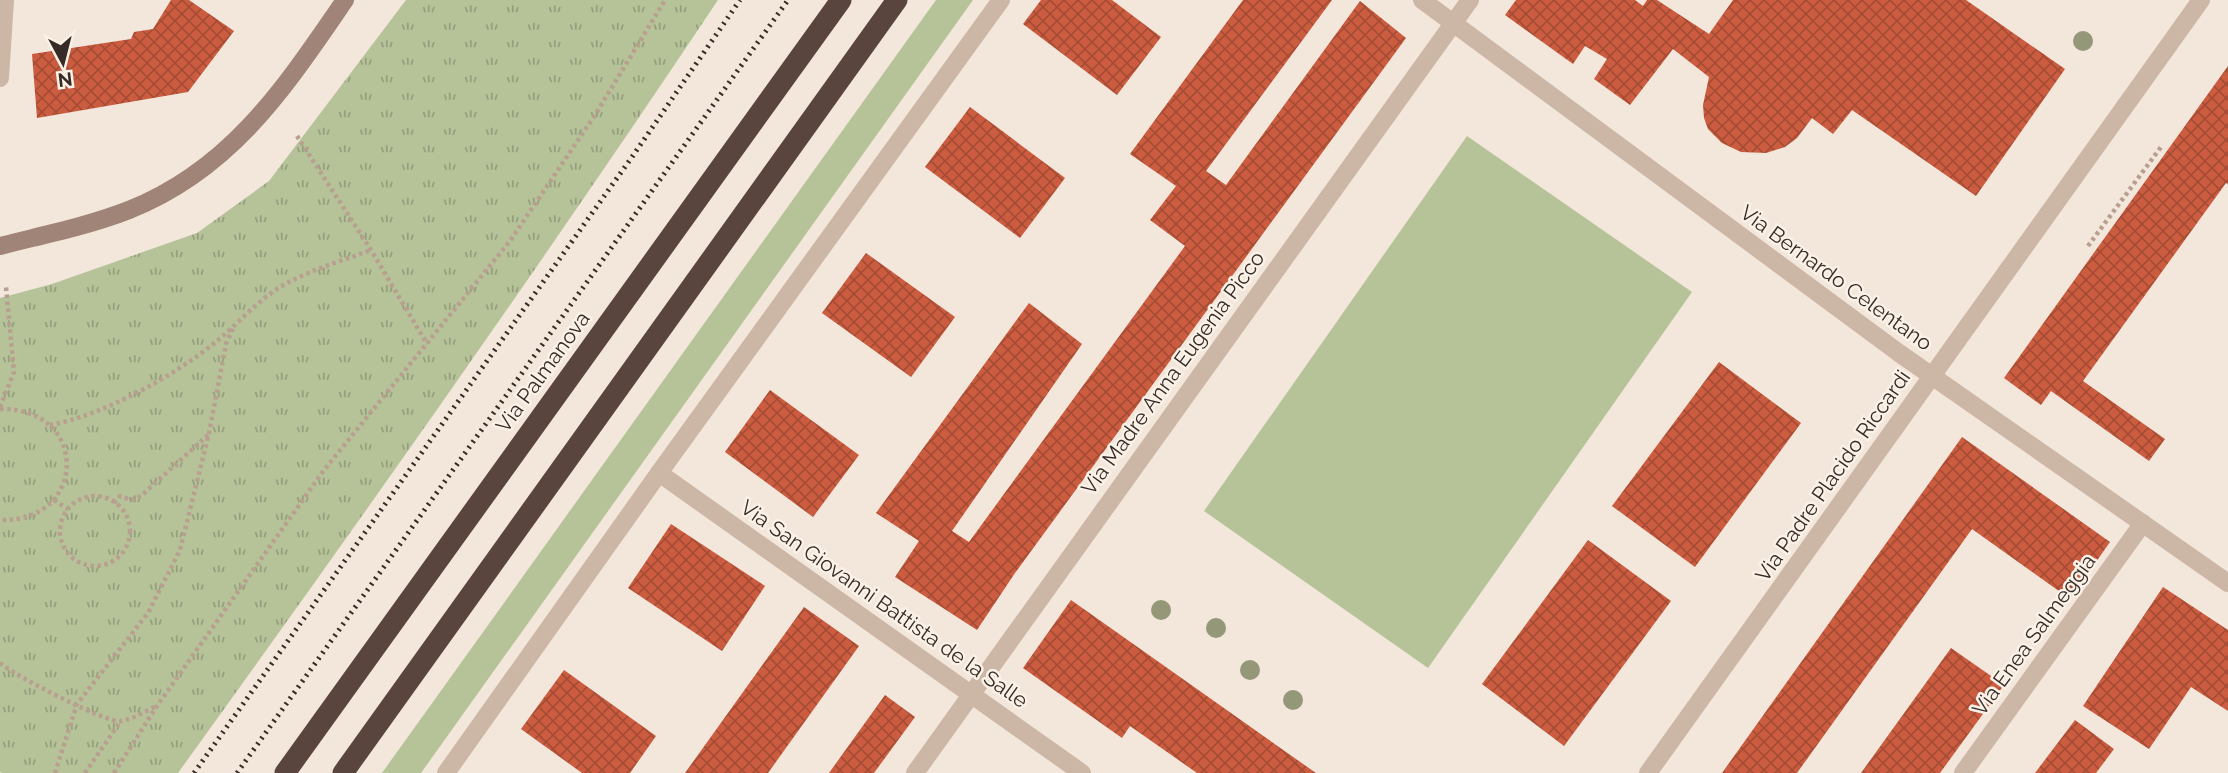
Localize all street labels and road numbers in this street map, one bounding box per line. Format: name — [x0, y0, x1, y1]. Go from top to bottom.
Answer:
street label: Via Bernardo Celentano — [1735, 200, 1937, 356]
street label: Via Madre Anna Eugenia Picco — [1076, 246, 1269, 499]
street label: Via Palmanova — [490, 306, 595, 437]
street label: Via Padre Placido Riccardi — [1750, 365, 1915, 586]
street label: Via San Giovanni Battista de la Salle — [736, 494, 1033, 713]
street label: Via Enea Salmeggia — [1967, 549, 2100, 720]

